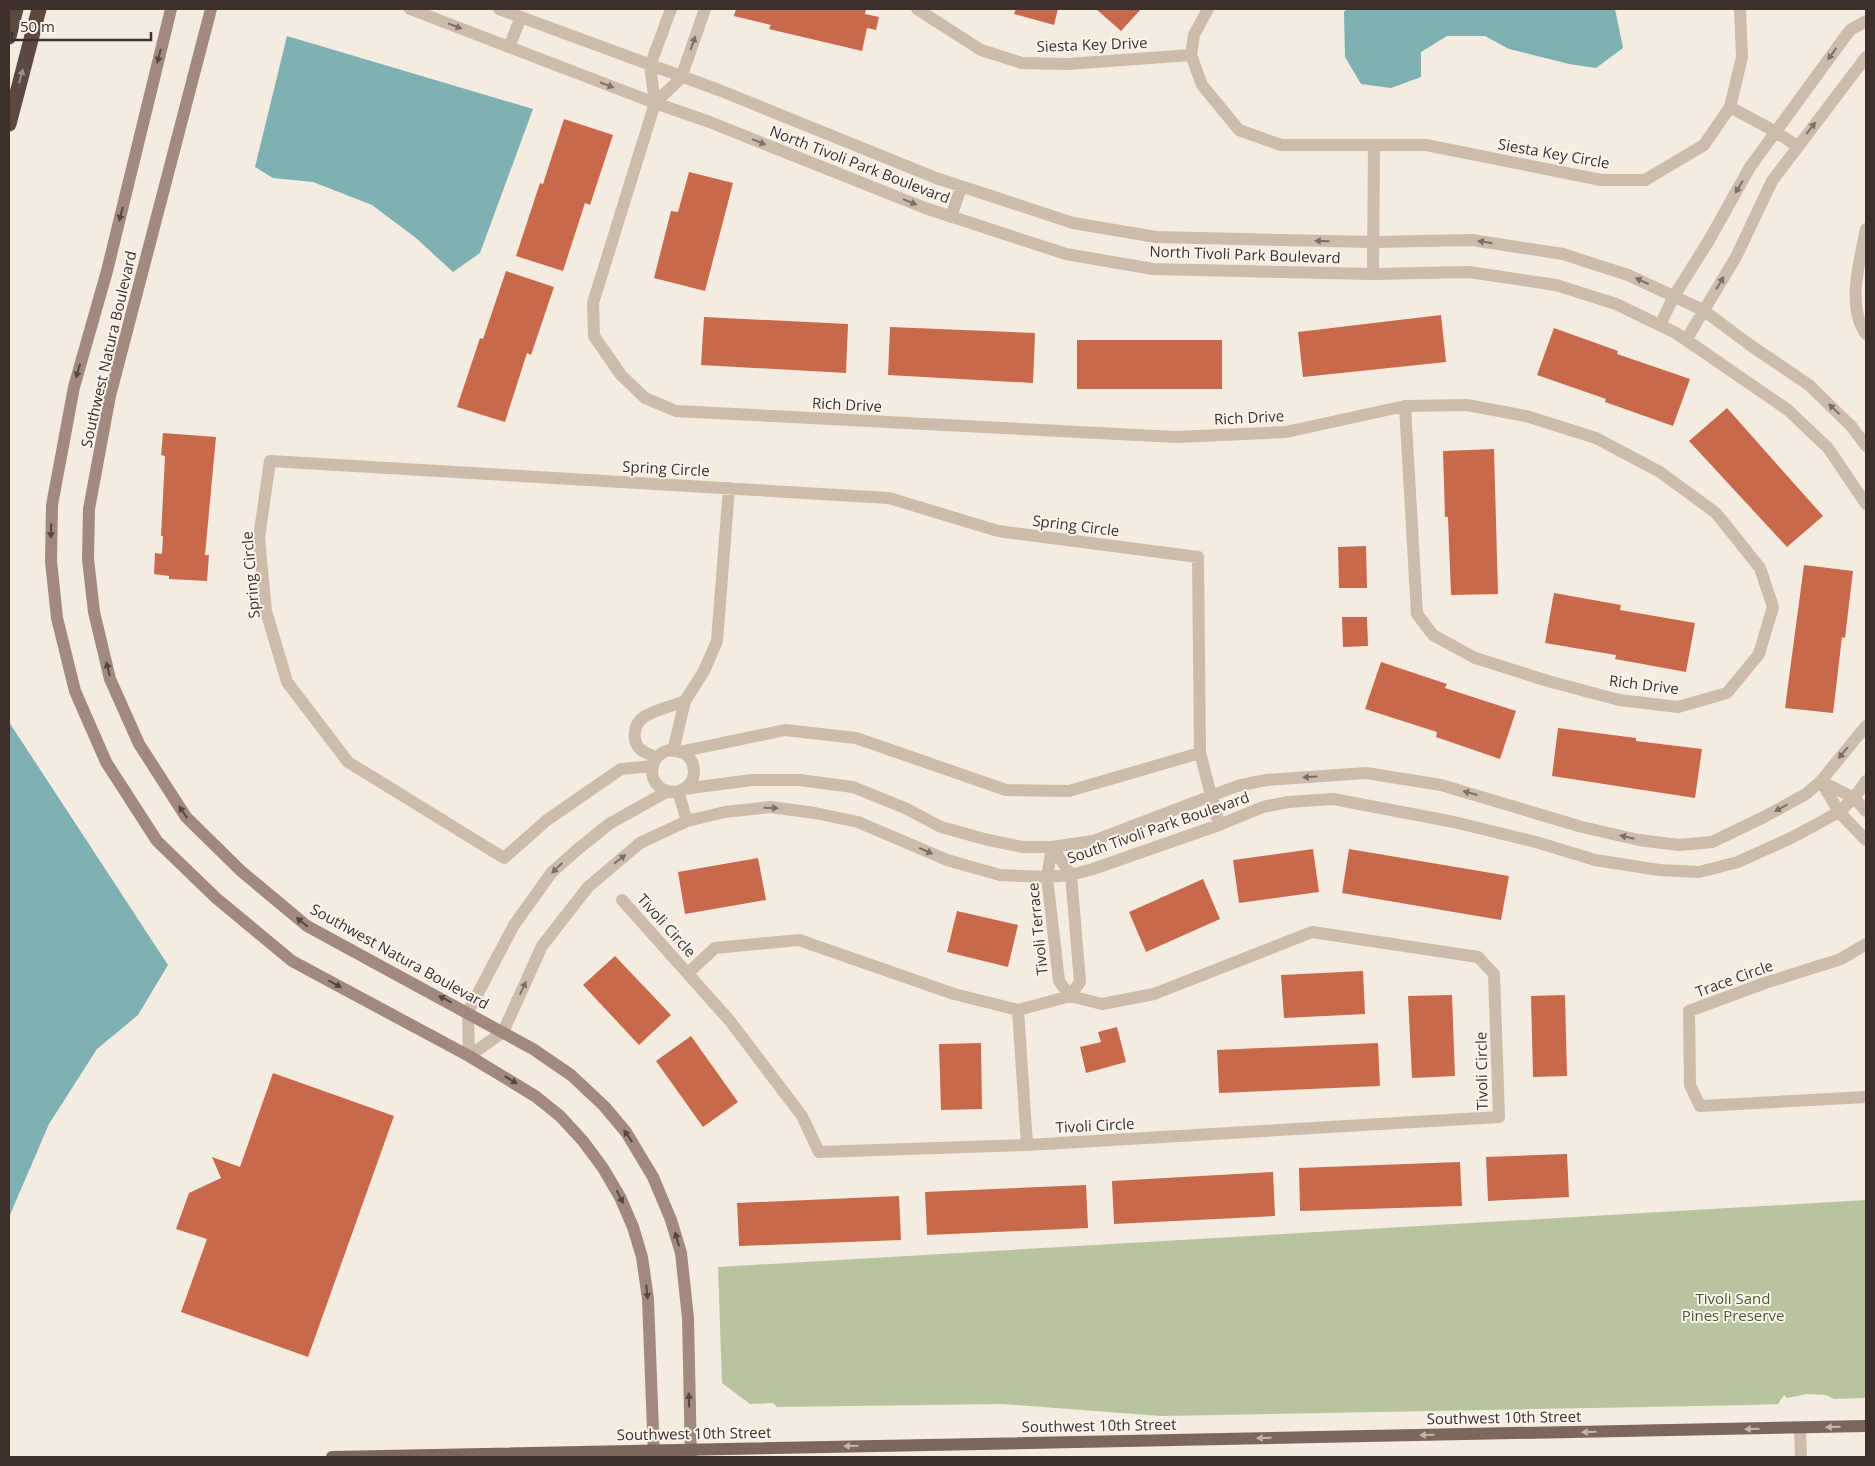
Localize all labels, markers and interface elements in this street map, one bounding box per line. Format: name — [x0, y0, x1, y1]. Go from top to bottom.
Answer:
scale bar — [12, 10, 151, 42]
text: 50 m — [20, 16, 55, 36]
one-way arrow — [448, 23, 463, 30]
street label: Siesta Key Drive — [1036, 32, 1148, 56]
one-way arrow — [690, 36, 697, 51]
one-way arrow — [1827, 48, 1837, 61]
one-way arrow — [155, 49, 163, 64]
one-way arrow — [17, 69, 25, 84]
one-way arrow — [600, 81, 615, 89]
street label: North Tivoli Park Boulevard — [767, 120, 953, 208]
one-way arrow — [1805, 122, 1816, 135]
street label: Siesta Key Circle — [1497, 133, 1611, 173]
one-way arrow — [752, 138, 767, 146]
one-way arrow — [1735, 180, 1743, 195]
one-way arrow — [903, 199, 917, 207]
one-way arrow — [117, 206, 125, 221]
one-way arrow — [1314, 236, 1330, 244]
one-way arrow — [1476, 238, 1492, 246]
street label: North Tivoli Park Boulevard — [1149, 241, 1341, 267]
street label: Southwest Natura Boulevard — [76, 249, 140, 449]
one-way arrow — [1715, 276, 1725, 289]
one-way arrow — [1635, 277, 1649, 285]
one-way arrow — [74, 363, 82, 378]
street label: Rich Drive — [812, 392, 882, 416]
one-way arrow — [1828, 403, 1840, 415]
street label: Rich Drive — [1214, 405, 1284, 429]
street label: Spring Circle — [622, 456, 710, 480]
street label: Spring Circle — [1031, 510, 1121, 540]
one-way arrow — [47, 523, 55, 539]
street label: Spring Circle — [236, 531, 264, 619]
one-way arrow — [103, 661, 111, 676]
street label: Rich Drive — [1608, 670, 1680, 698]
one-way arrow — [1838, 747, 1849, 760]
one-way arrow — [1302, 774, 1318, 782]
street label: South Tivoli Park Boulevard — [1064, 786, 1252, 868]
one-way arrow — [1463, 788, 1478, 796]
one-way arrow — [763, 804, 779, 812]
one-way arrow — [1773, 804, 1788, 812]
one-way arrow — [178, 805, 188, 819]
one-way arrow — [1619, 833, 1634, 841]
one-way arrow — [919, 848, 933, 856]
one-way arrow — [613, 854, 626, 865]
one-way arrow — [551, 862, 563, 874]
street label: Tivoli Terrace — [1022, 882, 1052, 976]
street label: Tivoli Circle — [633, 889, 701, 961]
street label: Southwest Natura Boulevard — [307, 898, 493, 1014]
one-way arrow — [296, 916, 309, 927]
street label: Trace Circle — [1693, 955, 1775, 1001]
one-way arrow — [328, 980, 343, 988]
one-way arrow — [519, 980, 527, 995]
one-way arrow — [438, 995, 451, 1004]
street label: Tivoli Circle — [1470, 1031, 1492, 1111]
one-way arrow — [504, 1076, 517, 1085]
street label: Tivoli Circle — [1055, 1113, 1135, 1137]
one-way arrow — [623, 1129, 633, 1143]
one-way arrow — [616, 1190, 624, 1205]
one-way arrow — [672, 1231, 680, 1246]
one-way arrow — [643, 1284, 651, 1300]
park label: Tivoli Sand Pines Preserve — [1682, 1288, 1784, 1325]
one-way arrow — [685, 1392, 693, 1408]
street label: Southwest 10th Street — [1426, 1406, 1582, 1428]
street label: Southwest 10th Street — [1021, 1414, 1177, 1436]
street label: Southwest 10th Street — [616, 1422, 772, 1444]
one-way arrow — [1825, 1423, 1841, 1431]
one-way arrow — [1743, 1425, 1759, 1433]
one-way arrow — [1581, 1428, 1597, 1436]
one-way arrow — [1418, 1431, 1434, 1439]
one-way arrow — [1256, 1434, 1272, 1442]
one-way arrow — [843, 1442, 859, 1450]

